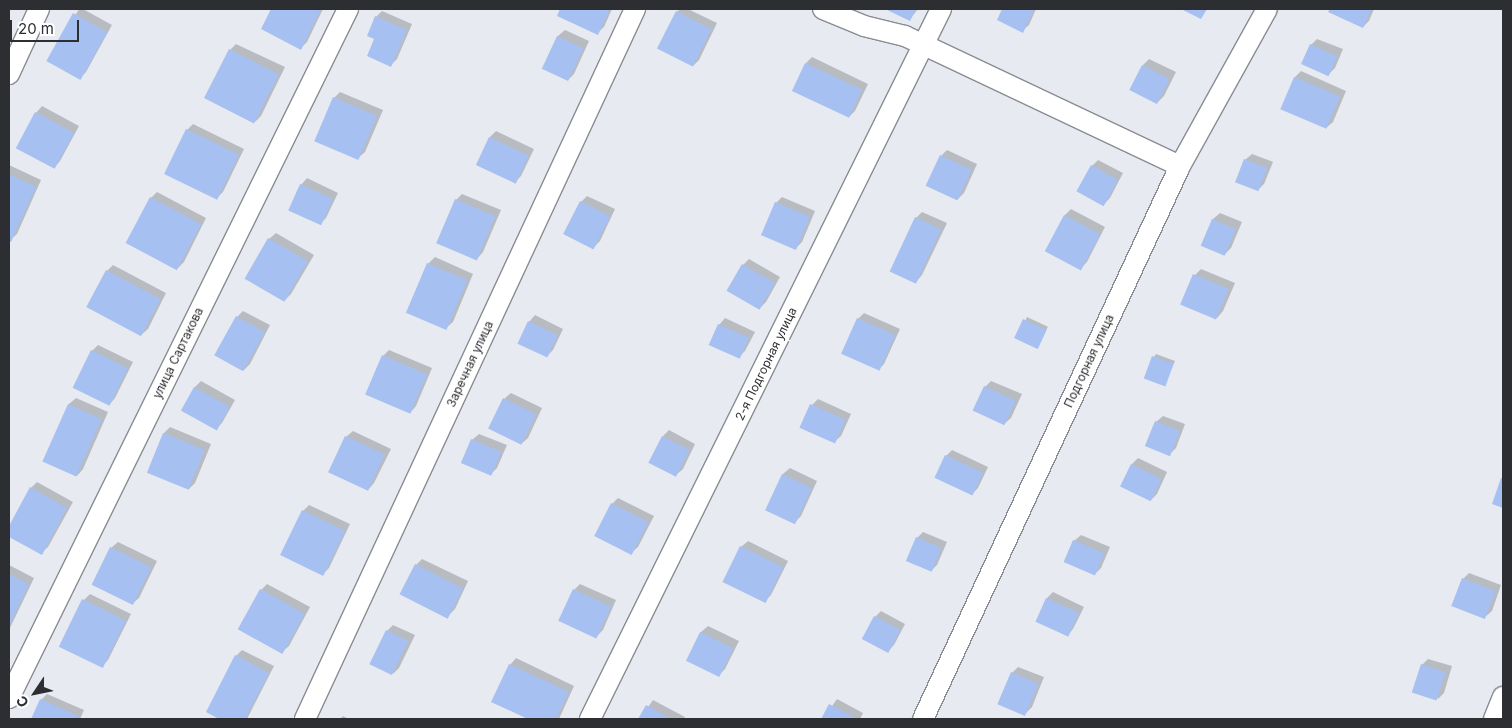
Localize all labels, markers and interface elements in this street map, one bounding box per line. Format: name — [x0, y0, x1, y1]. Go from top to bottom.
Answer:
scale bar — [12, 10, 81, 42]
text: 20 m — [18, 19, 54, 38]
street label: улица Сартакова — [150, 305, 206, 401]
street label: 2-я Подгорная улица — [732, 305, 800, 423]
street label: Подгорная улица — [1061, 312, 1117, 410]
street label: Заречная улица — [444, 319, 496, 409]
north arrow — [10, 668, 60, 718]
text: С — [12, 693, 32, 711]

